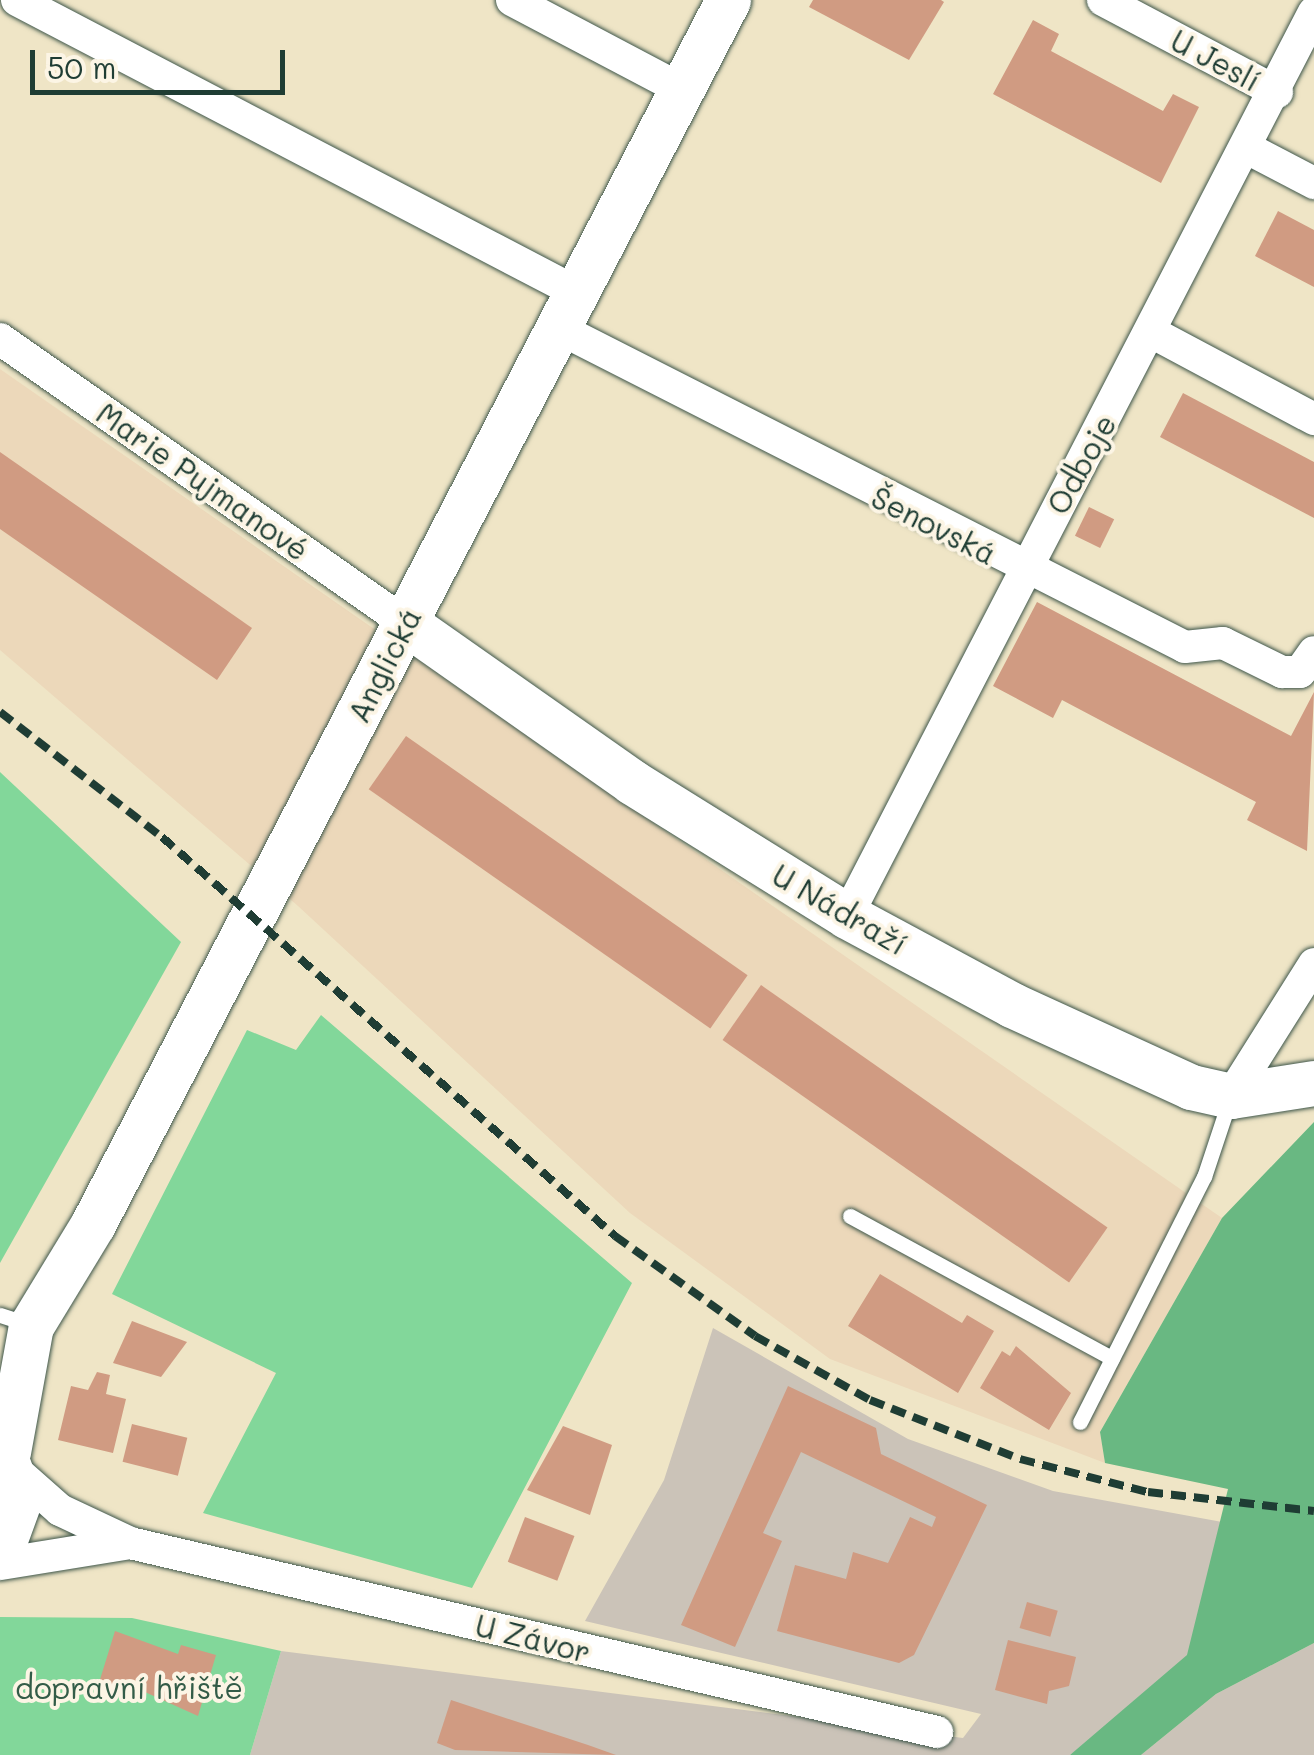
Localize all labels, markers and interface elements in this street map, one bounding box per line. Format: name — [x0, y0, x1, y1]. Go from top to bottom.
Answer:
street label: U Jeslí — [1165, 22, 1267, 98]
scale bar — [35, 30, 290, 92]
text: 50 m — [47, 47, 117, 87]
street label: Marie Pujmanové — [90, 394, 316, 568]
street label: Odboje — [1039, 408, 1123, 520]
street label: Šenovská — [866, 478, 1002, 572]
street label: Anglická — [340, 602, 428, 728]
street label: U Nádraží — [766, 856, 914, 962]
street label: U Závor — [472, 1606, 594, 1670]
park label: dopravní hřiště — [15, 1669, 243, 1705]

